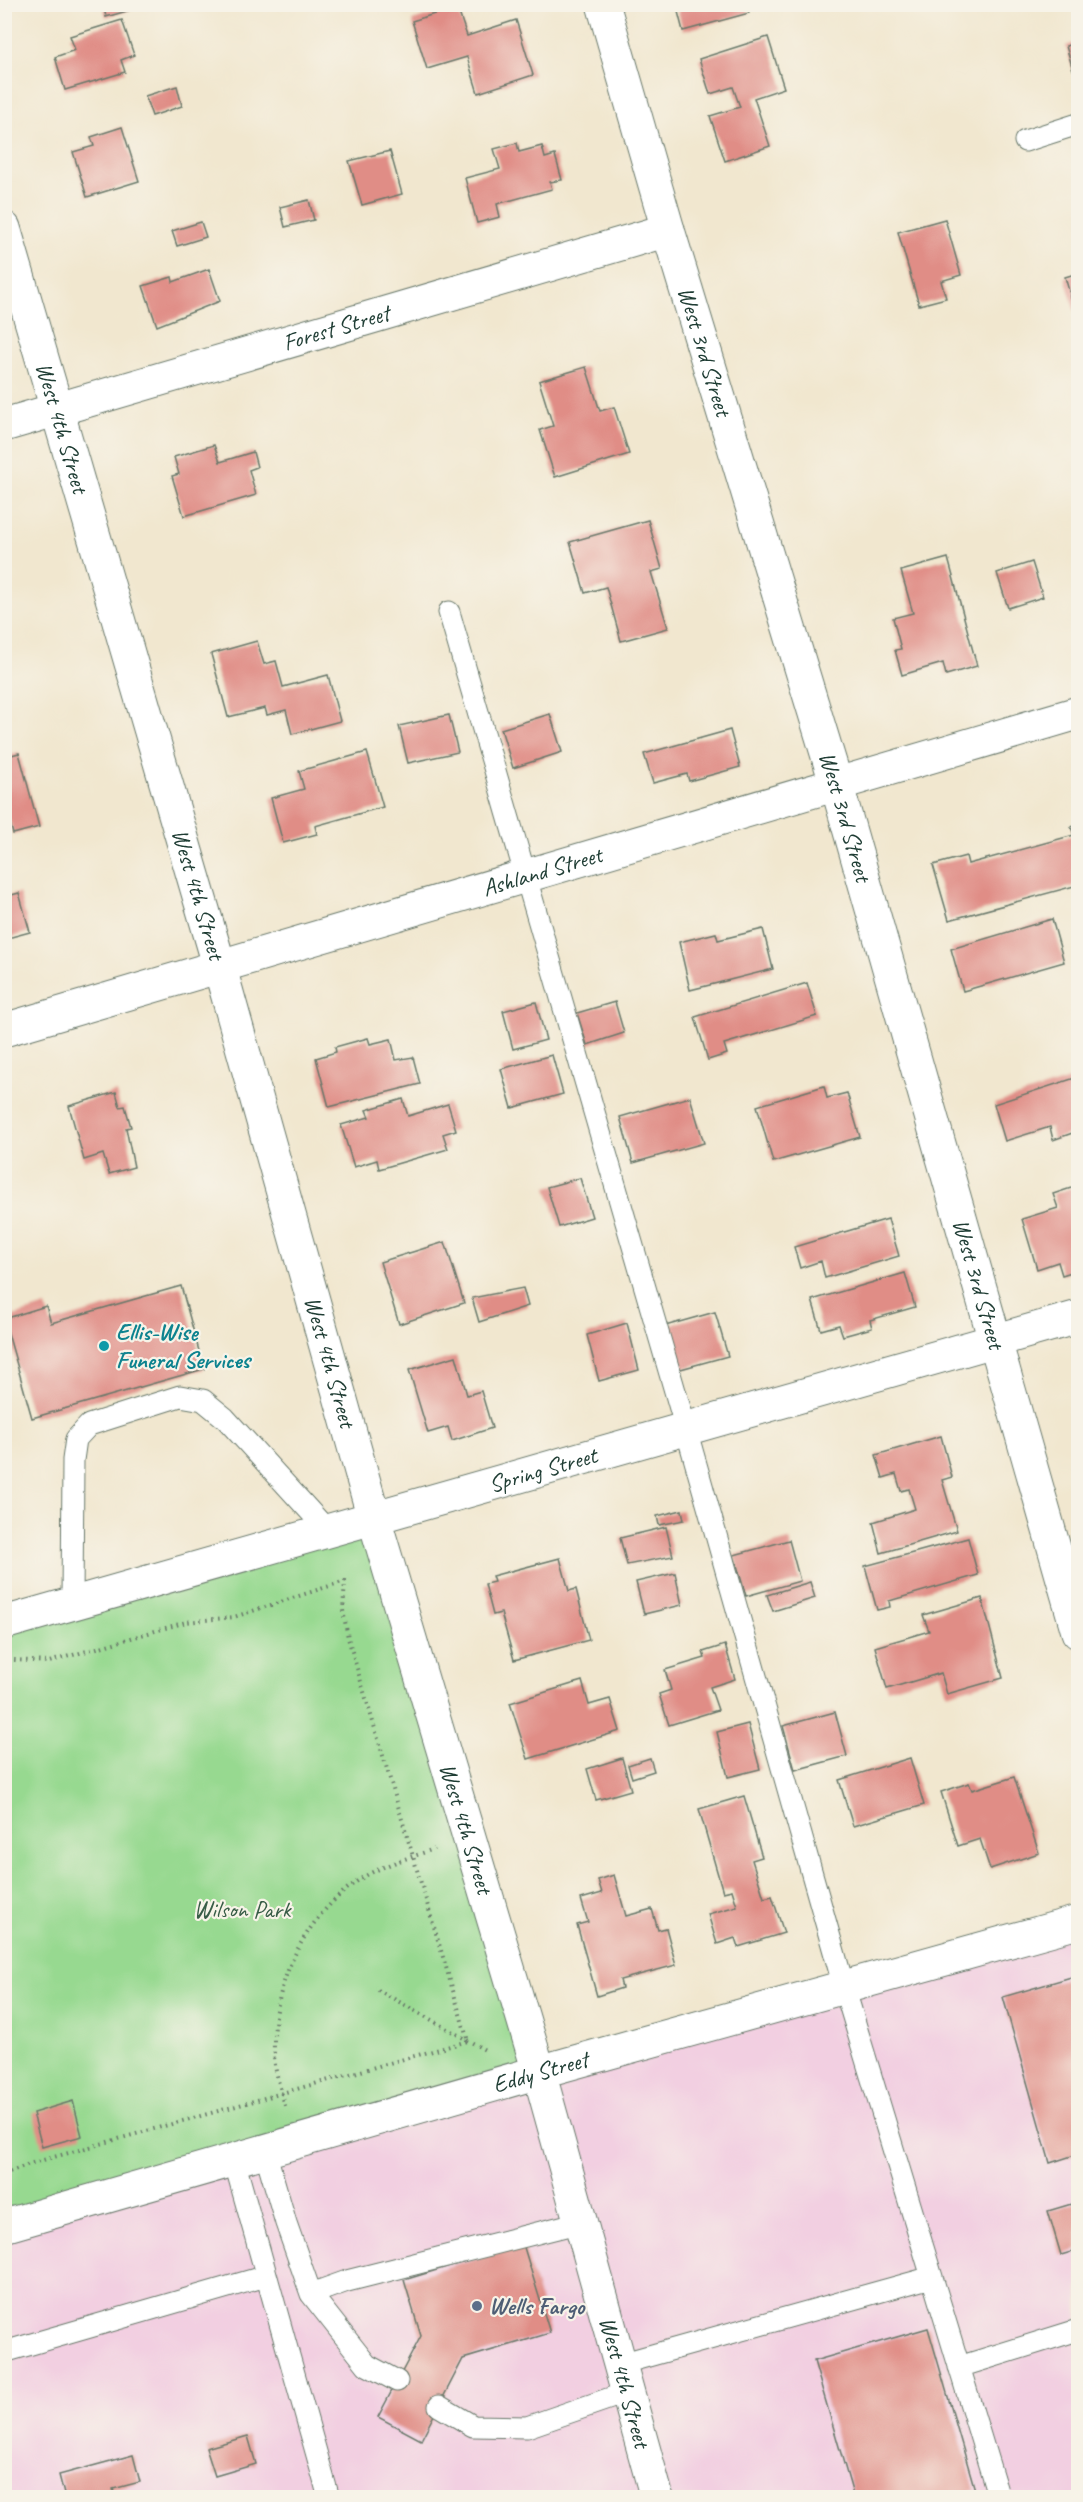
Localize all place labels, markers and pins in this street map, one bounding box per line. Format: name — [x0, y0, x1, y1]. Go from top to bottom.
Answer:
place label: Ellis-Wise Funeral Services — [116, 1317, 253, 1375]
marker: Ellis-Wise Funeral Services — [97, 1339, 111, 1353]
place label: Wells Fargo — [489, 2291, 586, 2321]
marker: Wells Fargo — [470, 2299, 484, 2313]

